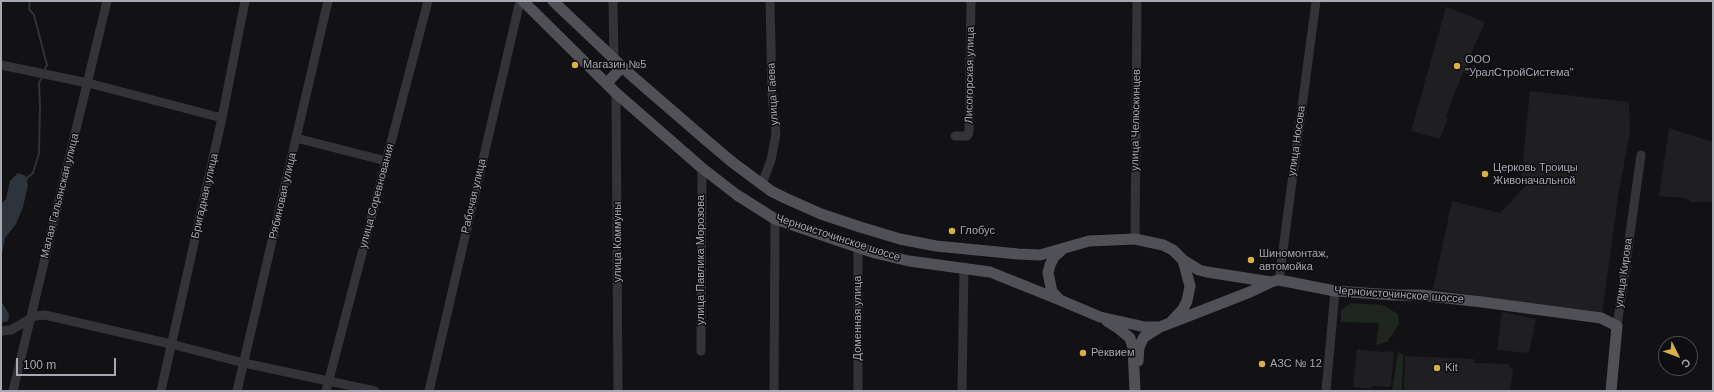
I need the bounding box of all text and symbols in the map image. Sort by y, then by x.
street label: Лисогорская улица [963,26,977,124]
place label: ООО "УралСтройСистема" [1465,53,1574,79]
place label: Магазин №5 [583,58,646,72]
marker: Магазин №5 [570,60,580,70]
marker: ООО "УралСтройСистема" [1452,61,1462,71]
street label: улица Гаева [765,62,781,126]
street label: улица Челюскинцев [1129,69,1143,171]
street label: улица Носова [1286,105,1308,177]
street label: Малая Гальянская улица [38,132,82,260]
street label: улица Соревнования [357,142,397,250]
street label: Рябиновая улица [267,151,299,241]
street label: Бригадная улица [189,152,221,240]
street label: Рабочая улица [459,157,489,235]
place label: Церковь Троицы Живоначальной [1493,161,1578,187]
marker: Церковь Троицы Живоначальной [1480,169,1490,179]
street label: улица Павлика Морозова [694,195,708,325]
street label: улица Коммуны [611,202,625,282]
street label: Черноисточинское шоссе [774,212,902,264]
place label: Глобус [960,224,995,238]
marker: Глобус [947,226,957,236]
street label: улица Кирова [1613,237,1635,309]
place label: Шиномонтаж, автомойка [1259,247,1329,273]
marker: Шиномонтаж, автомойка [1246,255,1256,265]
street label: Доменная улица [851,276,865,360]
street label: Черноисточинское шоссе [1334,284,1464,306]
north arrow [1658,336,1698,376]
place label: Реквием [1091,346,1134,360]
marker: Реквием [1078,348,1088,358]
scale bar [18,350,118,376]
text: С [1679,356,1693,370]
place label: АЗС № 12 [1270,357,1322,371]
text: 100 m [23,358,56,372]
marker: АЗС № 12 [1257,359,1267,369]
place label: Kit [1445,361,1458,375]
marker: Kit [1432,363,1442,373]

